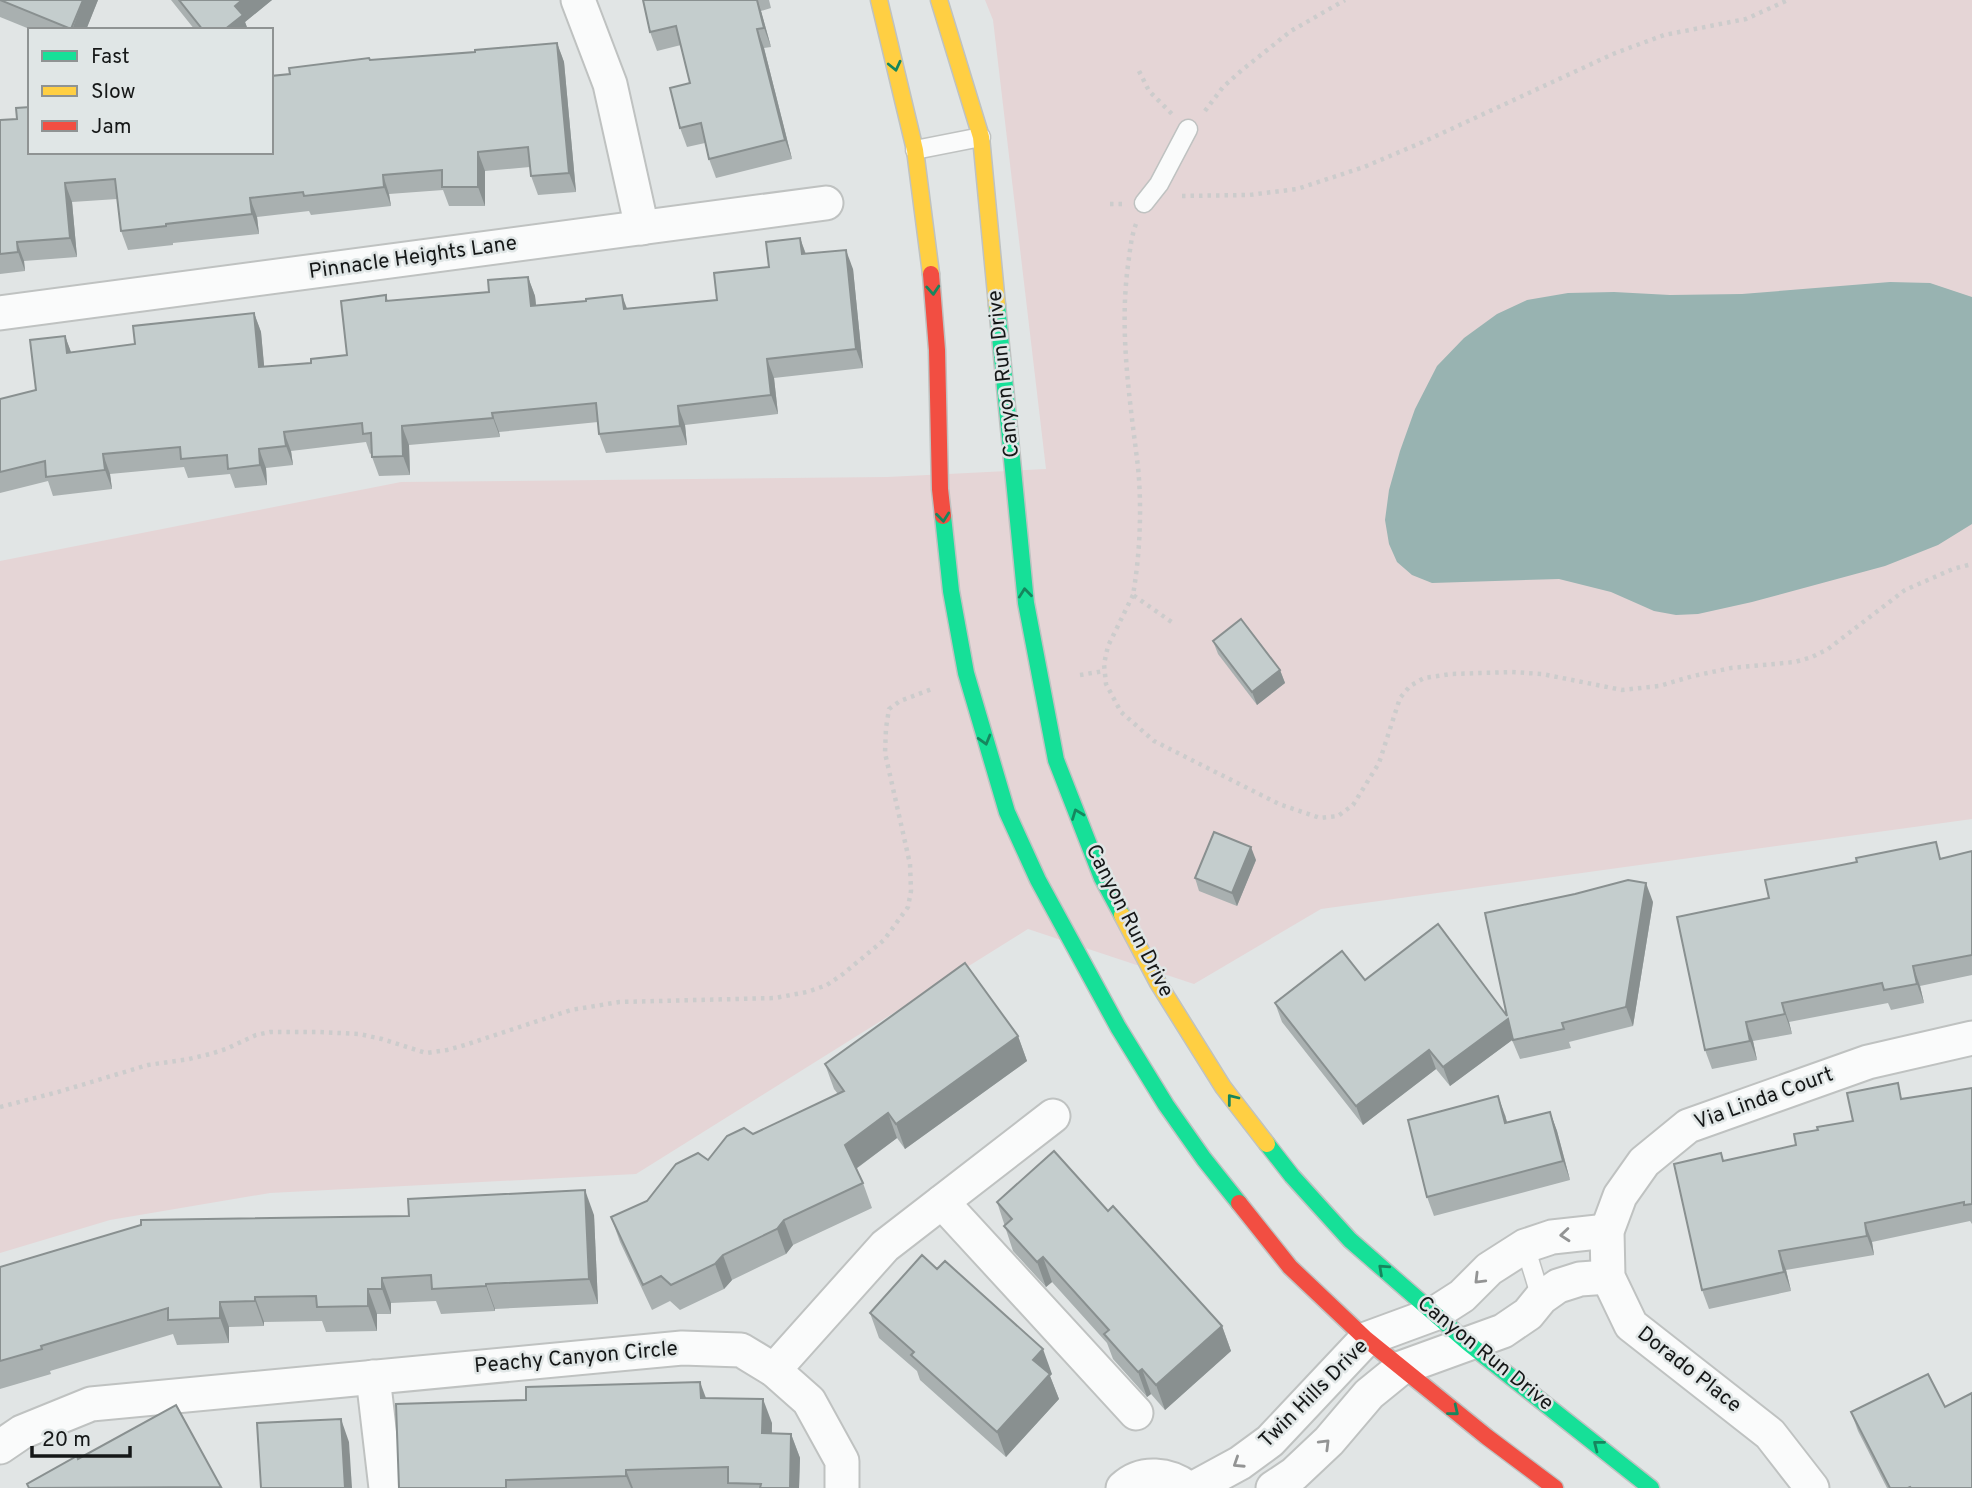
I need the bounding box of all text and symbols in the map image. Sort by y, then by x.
legend [28,28,273,154]
text: Fast [91,44,130,71]
one-way arrow [887,60,902,72]
text: Slow [91,79,136,106]
text: Jam [91,114,132,141]
street label: Pinnacle Heights Lane [307,230,519,286]
one-way arrow [925,285,940,296]
street label: Canyon Run Drive [982,289,1026,459]
one-way arrow [935,512,950,523]
one-way arrow [1018,587,1033,598]
one-way arrow [977,734,992,746]
one-way arrow [1072,808,1086,820]
street label: Canyon Run Drive [1079,840,1179,1002]
street label: Via Linda Court [1691,1061,1837,1137]
one-way arrow [1228,1094,1241,1106]
one-way arrow [1560,1228,1571,1243]
one-way arrow [1378,1265,1391,1277]
one-way arrow [1474,1271,1487,1284]
street label: Canyon Run Drive [1411,1291,1559,1417]
street label: Dorado Place [1631,1321,1747,1419]
street label: Twin Hills Drive [1254,1334,1374,1454]
street label: Peachy Canyon Circle [473,1336,679,1380]
one-way arrow [1447,1402,1459,1415]
scale bar [32,1414,130,1458]
text: 20 m [42,1427,91,1454]
one-way arrow [1317,1439,1330,1452]
one-way arrow [1594,1441,1606,1454]
one-way arrow [1233,1455,1246,1468]

